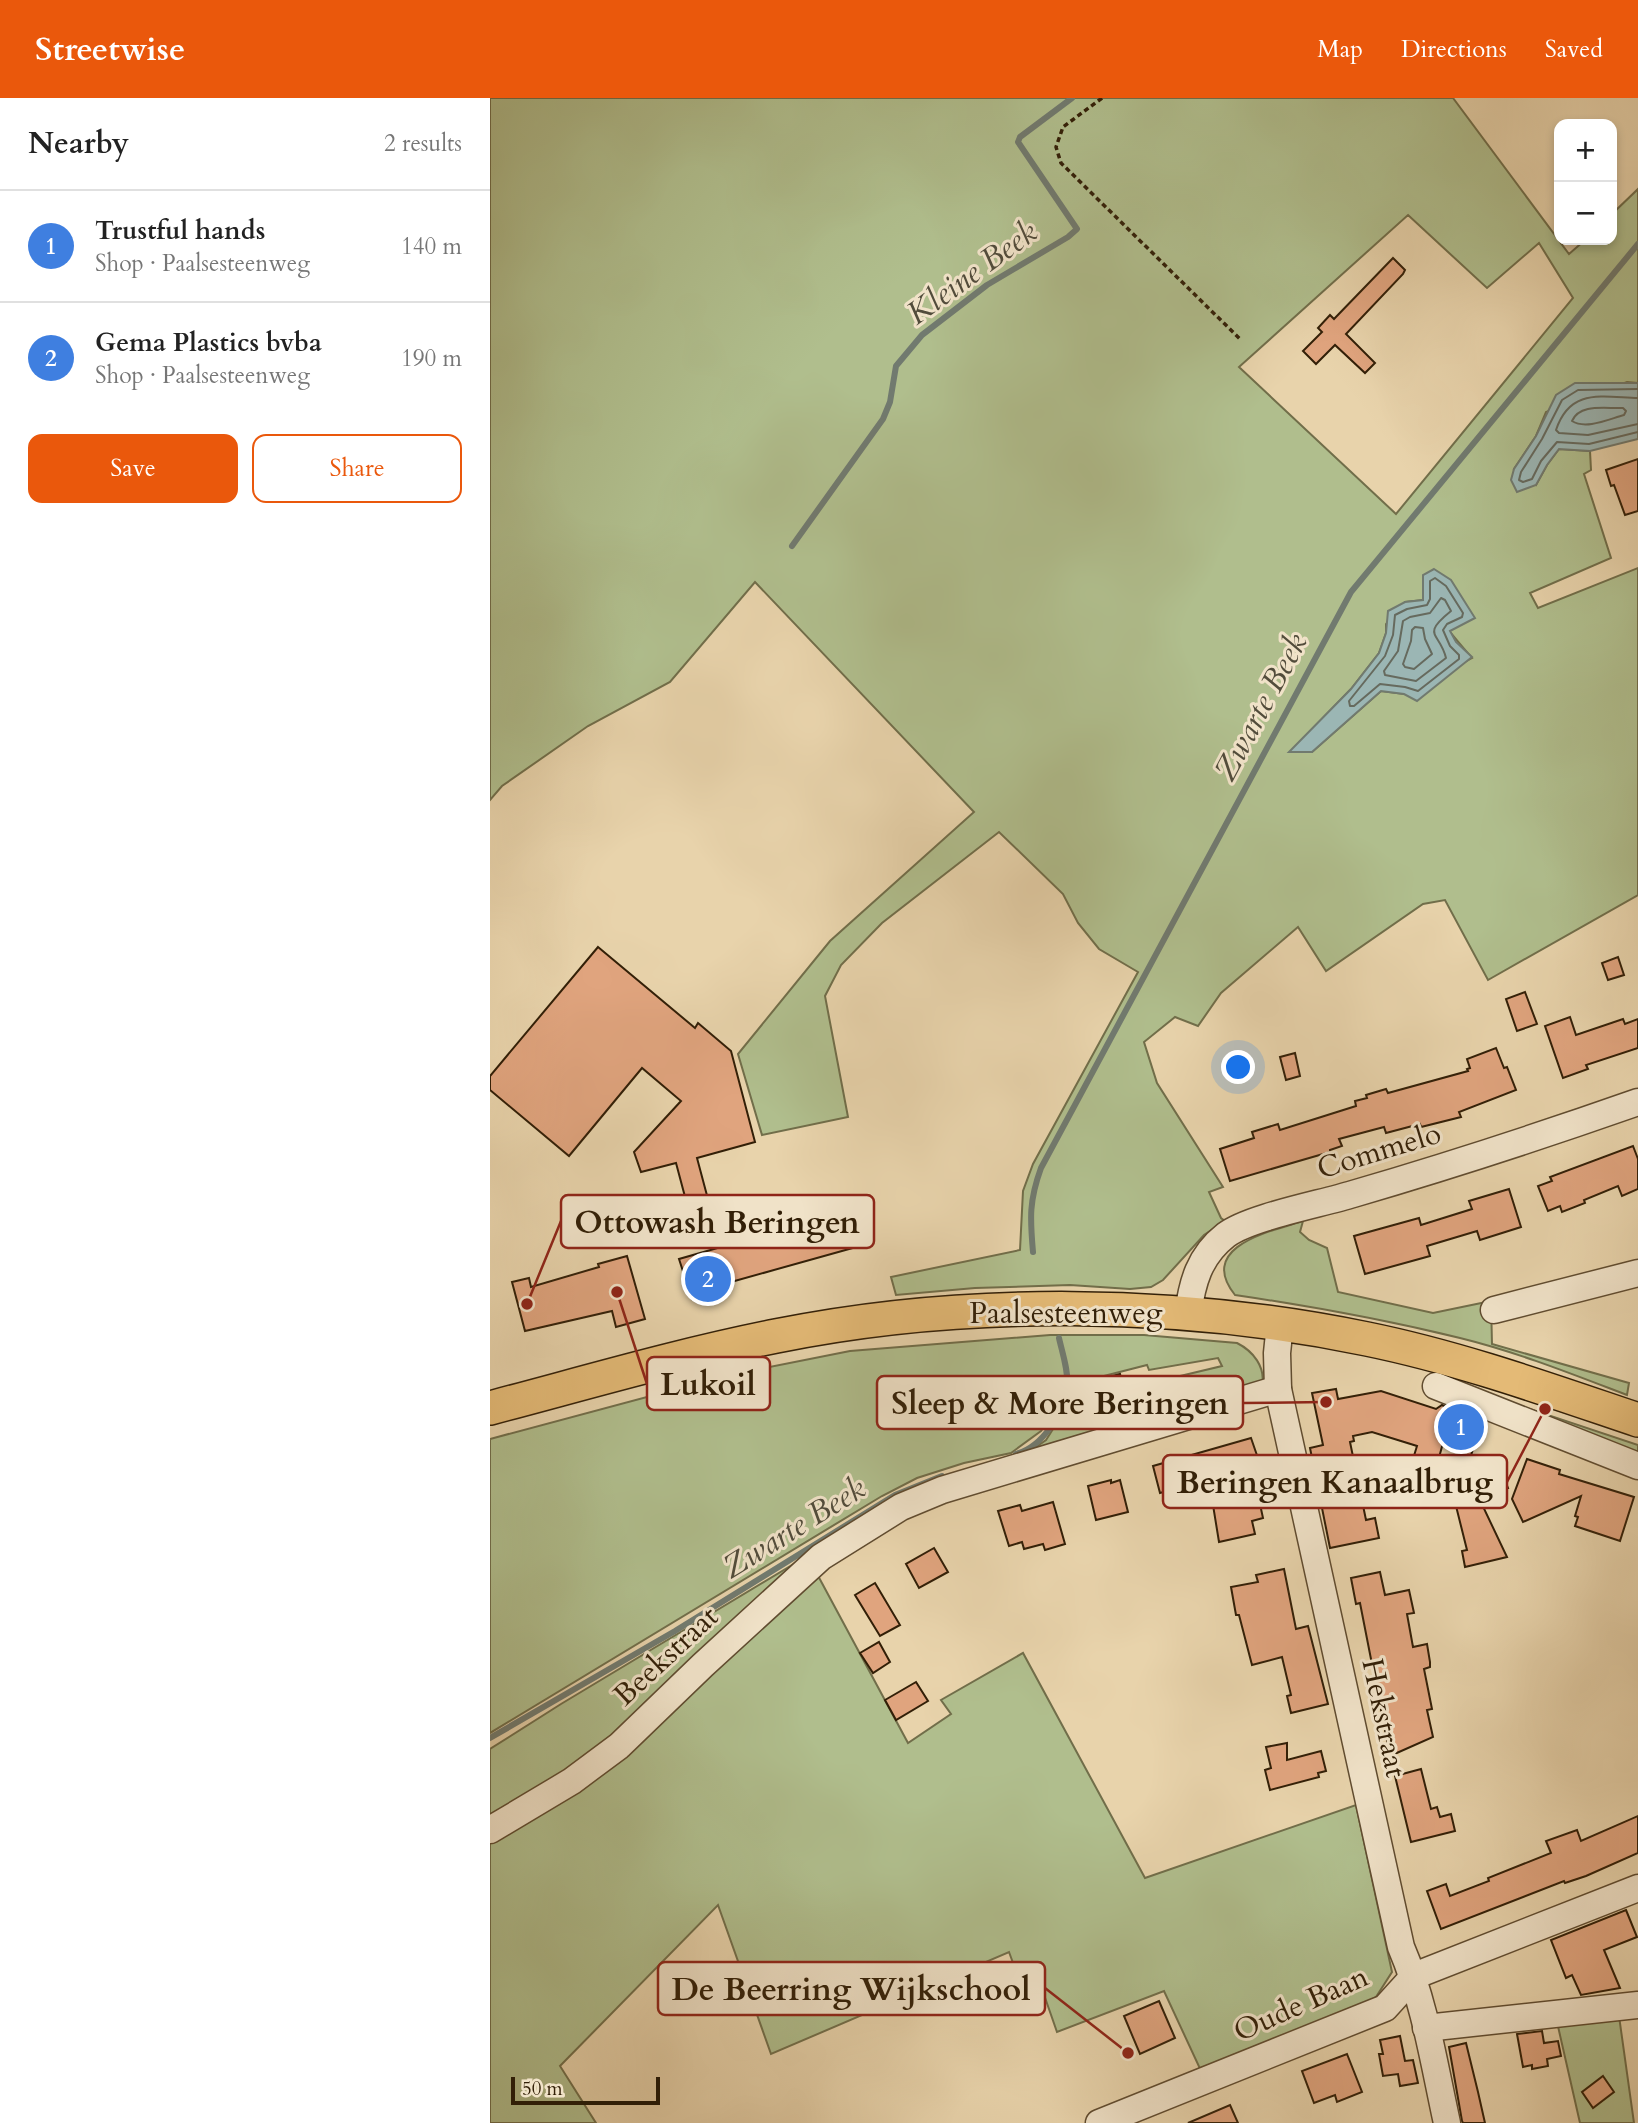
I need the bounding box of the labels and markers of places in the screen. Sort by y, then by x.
callout: Ottowash Beringen [561,1195,874,1248]
pin: 2 [685,1253,731,1305]
callout: Lukoil [647,1357,770,1410]
callout: Sleep & More Beringen [877,1376,1243,1429]
pin: 1 [1438,1401,1484,1453]
callout: Beringen Kanaalbrug [1163,1455,1507,1508]
callout: De Beerring Wijkschool [658,1962,1045,2015]

